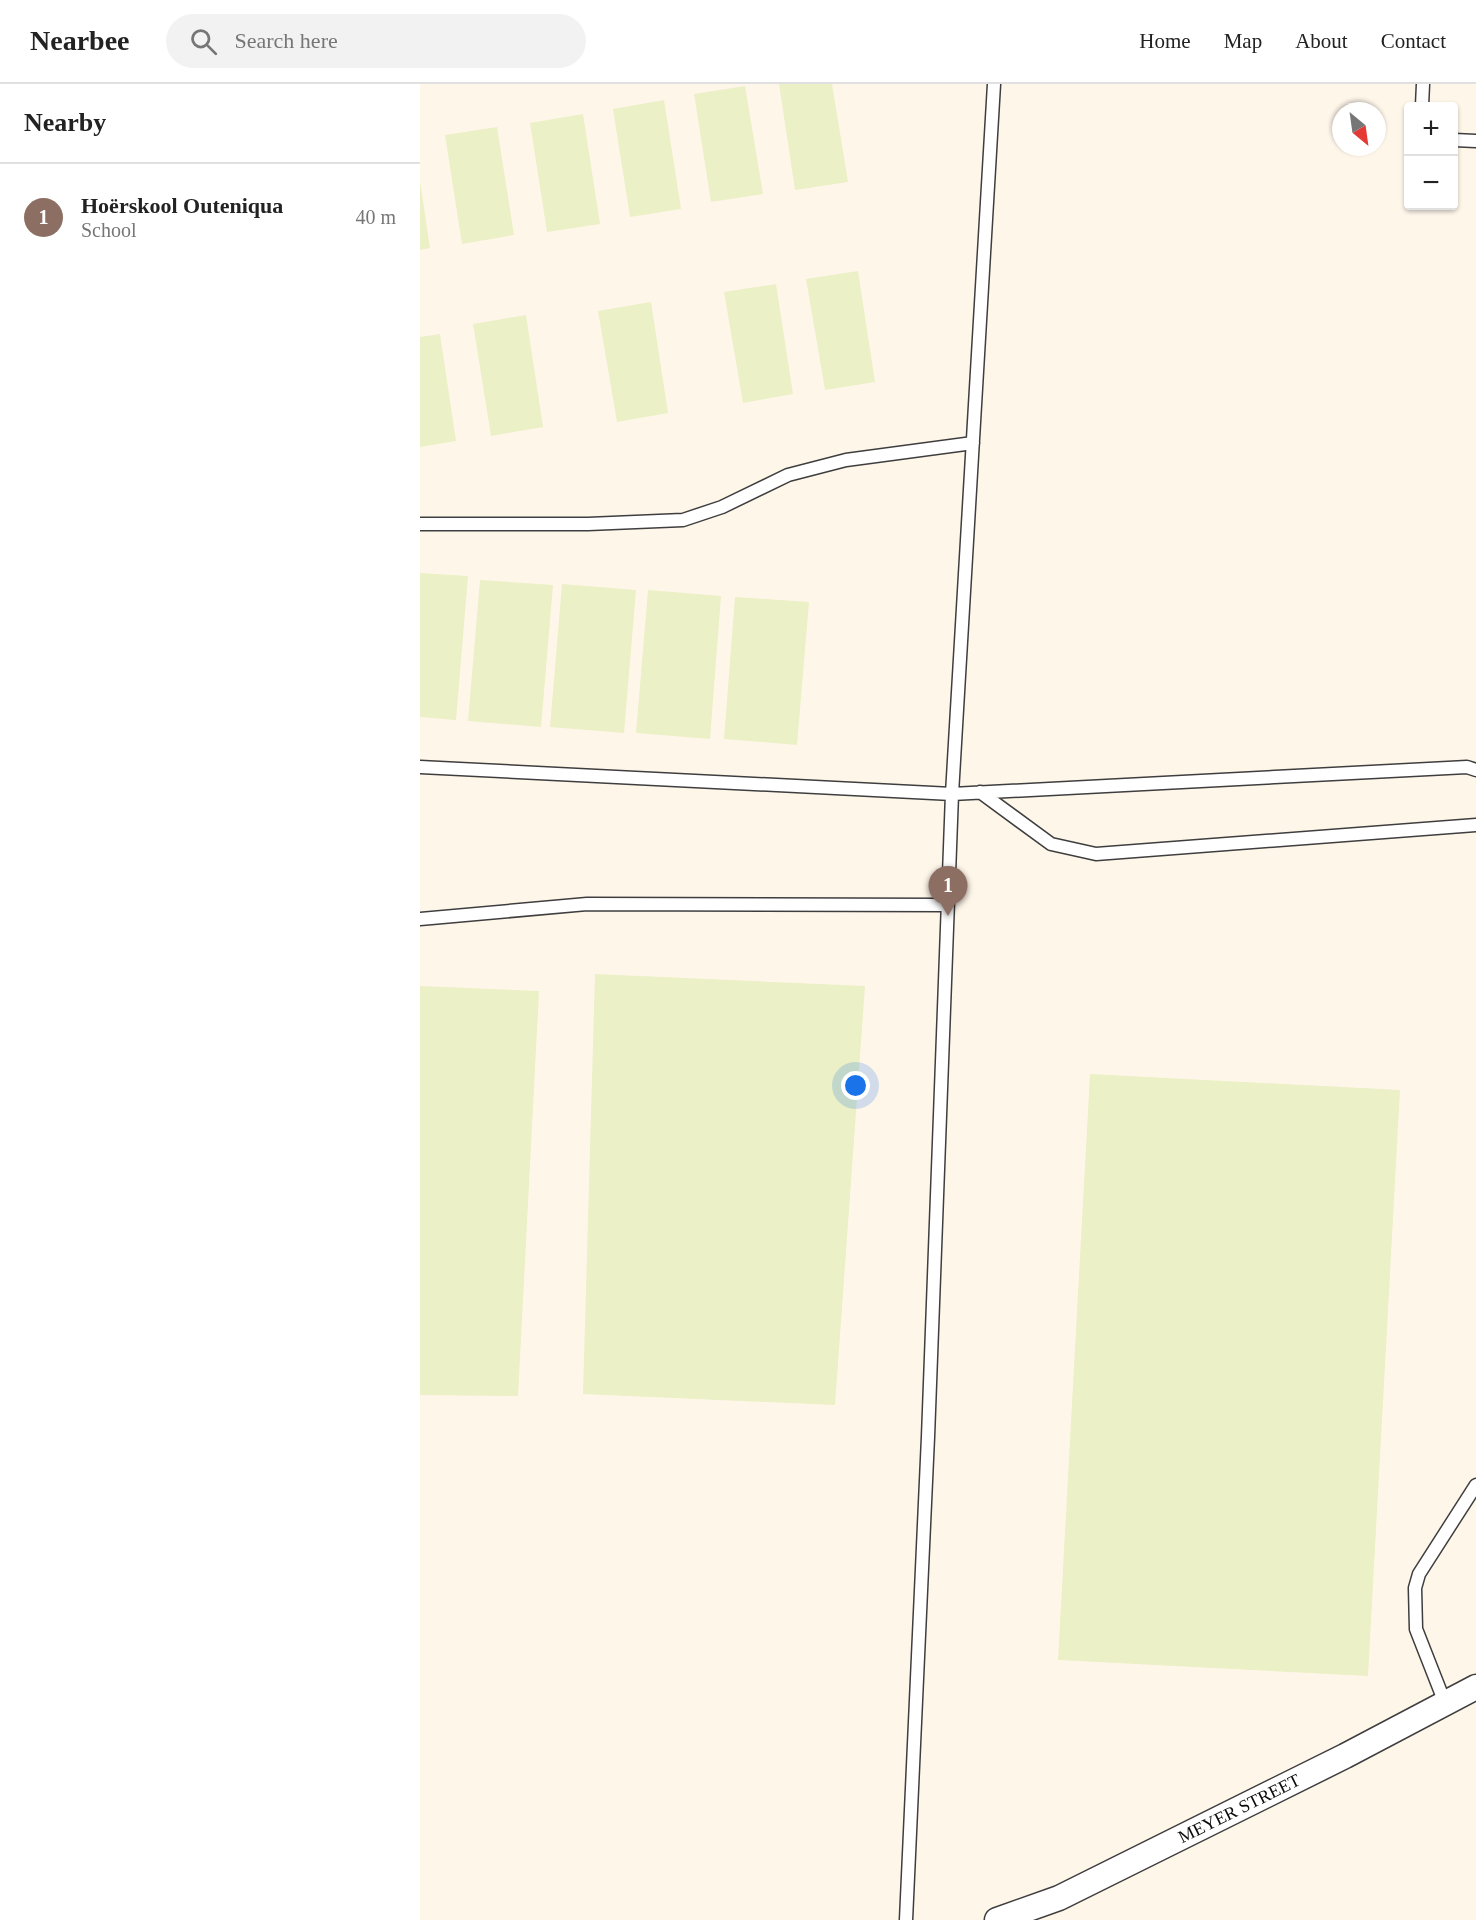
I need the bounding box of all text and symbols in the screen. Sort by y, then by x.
search box [166,14,586,68]
text: Nearbee [30,25,130,56]
icon: search [187,25,220,58]
text: Search here [235,28,338,53]
text: Home [1139,29,1191,53]
text: Map [1224,29,1262,53]
text: About [1295,29,1348,53]
text: Contact [1381,29,1446,53]
north arrow [1332,102,1386,156]
map controls [1404,102,1458,210]
button: + [1404,102,1458,156]
text: Nearby [24,108,106,137]
button: − [1404,156,1458,210]
text: Hoërskool Outeniqua [81,193,283,218]
text: 1 [39,206,49,228]
text: 40 m [355,206,396,228]
text: School [81,219,137,241]
pin: 1 [928,866,968,916]
your location [841,1071,870,1100]
street label: MEYER STREET [1175,1770,1303,1847]

